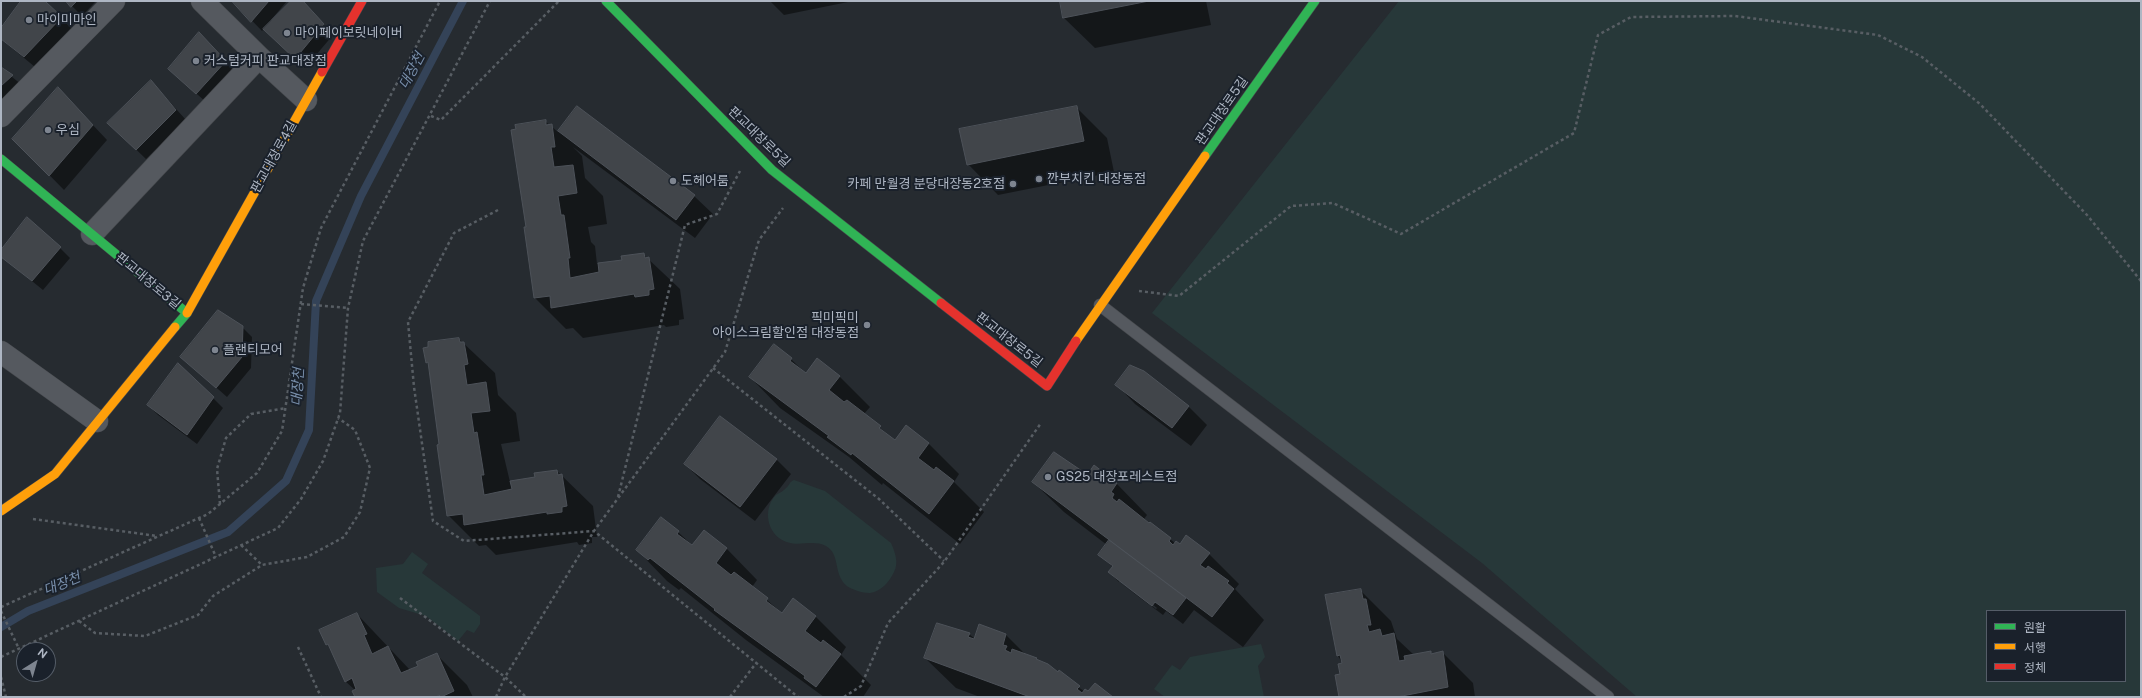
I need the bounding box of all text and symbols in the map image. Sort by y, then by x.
place label: 마이미마인 [37,12,97,28]
marker: 마이미마인 [24,15,34,25]
place label: 마이페이보릿네이버 [295,25,403,41]
marker: 마이페이보릿네이버 [282,28,292,38]
water label: 대장천 [396,50,428,92]
place label: 커스텀커피 판교대장점 [204,53,327,69]
marker: 커스텀커피 판교대장점 [191,56,201,66]
street label: 판교대장로5길 [1193,74,1251,148]
street label: 판교대장로5길 [725,104,793,170]
street label: 판교대장로4길 [248,118,300,196]
place label: 우심 [56,122,80,138]
marker: 우심 [43,125,53,135]
place label: 깐부치킨 대장동점 [1047,171,1146,187]
place label: 도헤어룸 [681,173,729,189]
marker: 깐부치킨 대장동점 [1034,174,1044,184]
marker: 도헤어룸 [668,176,678,186]
place label: 카페 만월경 분당대장동2호점 [847,176,1005,192]
marker: 카페 만월경 분당대장동2호점 [1008,179,1018,189]
street label: 판교대장로3길 [112,249,184,313]
street label: 판교대장로5길 [973,309,1045,371]
place label: 픽미픽미 아이스크림할인점 대장동점 [712,310,859,341]
marker: 픽미픽미 아이스크림할인점 대장동점 [862,320,872,330]
place label: 플랜티모어 [223,342,283,358]
marker: 플랜티모어 [210,345,220,355]
water label: 대장천 [289,367,307,407]
place label: GS25 대장포레스트점 [1056,469,1177,485]
marker: GS25 대장포레스트점 [1043,472,1053,482]
water label: 대장천 [41,569,83,599]
legend [1986,610,2126,682]
text: 원활 [2024,621,2046,635]
text: 서행 [2024,641,2046,655]
north arrow [16,642,56,682]
text: N [36,646,50,661]
text: 정체 [2024,661,2046,675]

